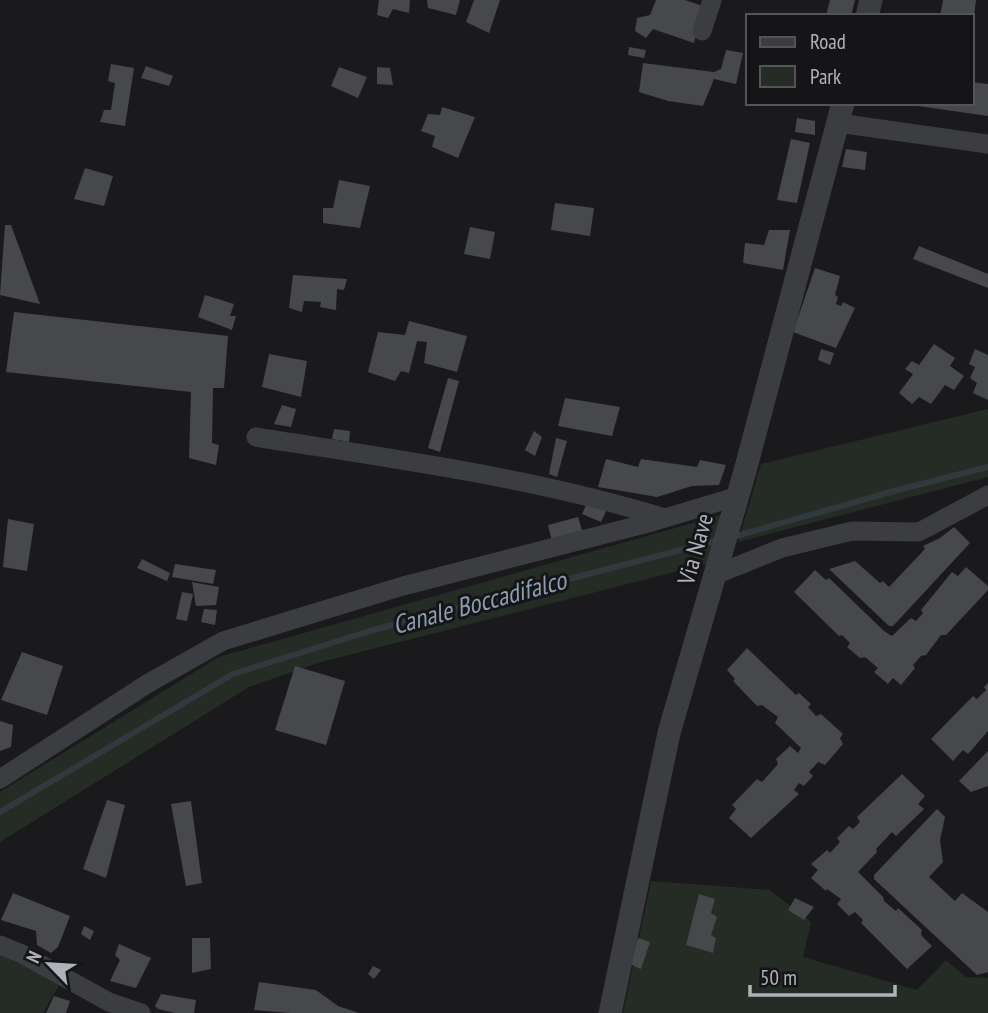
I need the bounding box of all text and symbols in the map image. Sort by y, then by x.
legend [746,14,974,105]
text: Road [810,28,846,55]
text: Park [810,63,841,90]
street label: Via Nave [670,510,720,589]
water label: Canale Boccadifalco [389,563,571,641]
north arrow [14,929,84,999]
text: N [21,947,47,967]
scale bar [750,954,895,998]
text: 50 m [760,964,797,991]

